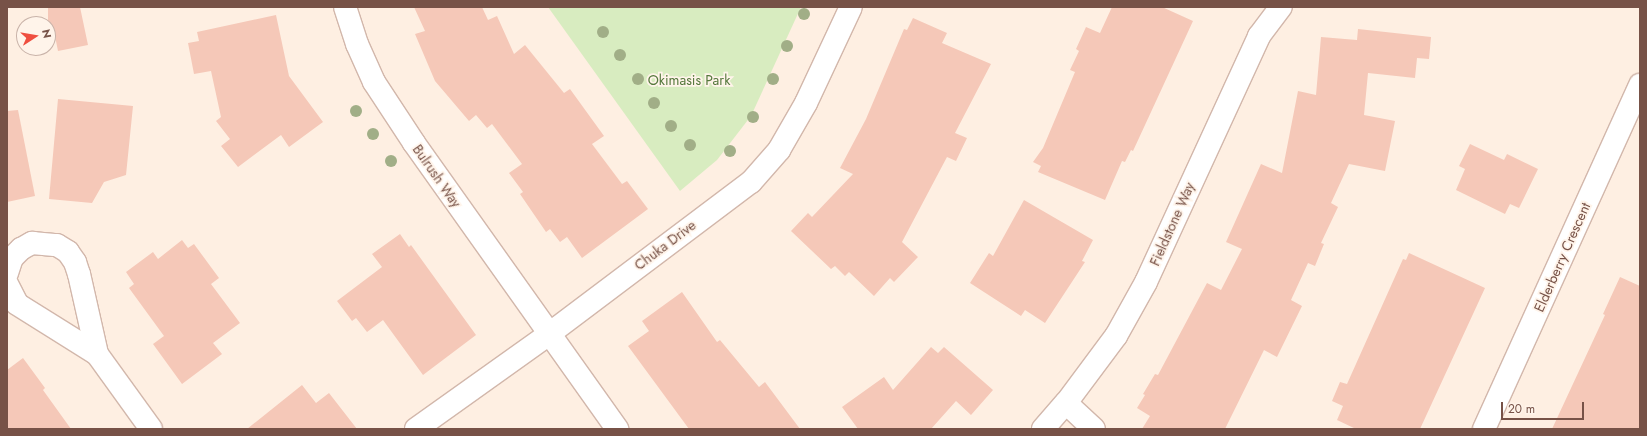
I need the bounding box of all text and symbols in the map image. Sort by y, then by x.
north arrow [16,16,56,56]
text: N [38,28,55,40]
park label: Okimasis Park [648,72,730,88]
street label: Bulrush Way [409,141,465,211]
street label: Fieldstone Way [1146,180,1198,268]
street label: Elderberry Crescent [1530,200,1594,314]
street label: Chuka Drive [631,216,699,274]
scale bar [1503,394,1586,420]
text: 20 m [1508,400,1535,418]

